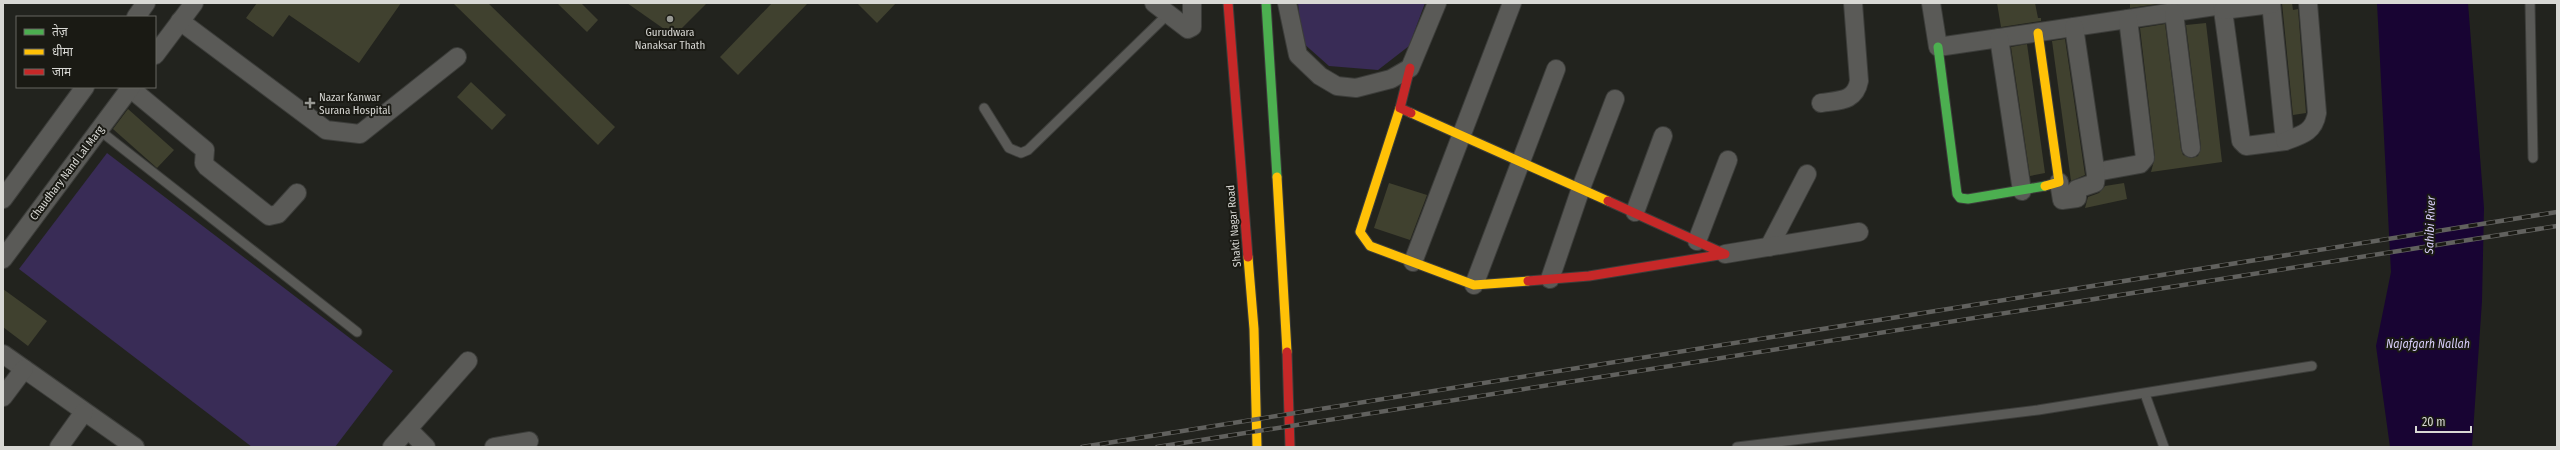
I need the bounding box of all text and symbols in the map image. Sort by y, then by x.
marker: Gurudwara Nanaksar Thath [665,14,675,24]
legend [16,16,156,88]
text: तेज़ [52,24,69,39]
place label: Gurudwara Nanaksar Thath [635,26,705,52]
text: धीमा [52,44,74,59]
text: जाम [52,65,72,79]
place label: Nazar Kanwar Surana Hospital [319,91,390,117]
marker: Nazar Kanwar Surana Hospital [304,97,316,109]
street label: Chaudhary Nand Lal Marg [27,123,107,223]
street label: Shakti Nagar Road [1224,184,1244,268]
water label: Sahibi River [2422,195,2438,255]
water label: Najafgarh Nallah [2386,337,2470,351]
scale bar [2416,408,2471,434]
text: 20 m [2422,415,2446,429]

